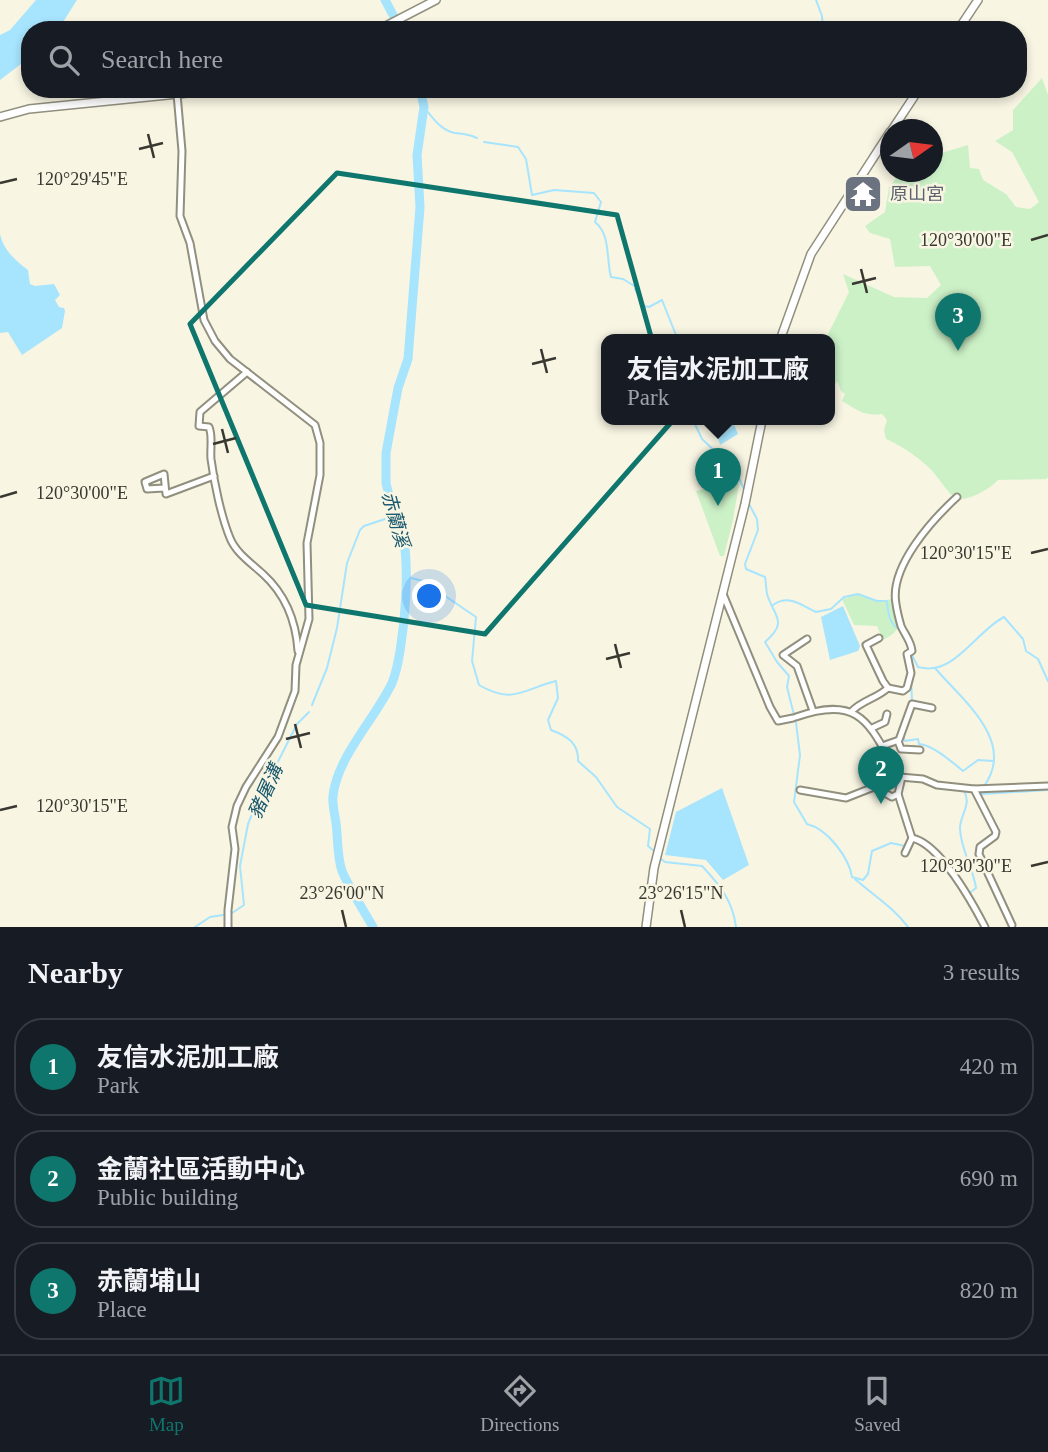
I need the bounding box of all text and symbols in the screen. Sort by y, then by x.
search box [21,21,1027,98]
icon: search [45,41,83,79]
text: Search here [101,45,223,74]
north arrow [880,119,943,182]
text: 120°29'45"E [36,169,128,189]
temple icon: 原山宮 [842,173,884,215]
place label: 原山宮 [890,184,944,204]
text: 120°30'00"E [920,230,1012,250]
pin: 3 [935,293,981,351]
popup [601,334,835,425]
text: 友信水泥加工廠 [627,355,809,384]
text: Park [627,385,669,410]
pin: 1 [695,448,741,506]
text: 120°30'00"E [36,483,128,503]
water label: 赤蘭溪 [378,489,414,552]
text: 120°30'15"E [920,543,1012,563]
your location [412,579,446,613]
pin: 2 [858,746,904,804]
water label: 豬屠溝 [244,758,288,822]
text: 120°30'15"E [36,796,128,816]
text: 120°30'30"E [920,856,1012,876]
text: 23°26'00"N [300,883,384,903]
text: 23°26'15"N [639,883,723,903]
text: Nearby [28,956,123,989]
text: 3 results [943,960,1020,985]
text: 友信水泥加工廠 [97,1043,279,1072]
text: 1 [47,1054,59,1079]
text: 420 m [960,1054,1018,1079]
text: Park [97,1073,139,1098]
text: 金蘭社區活動中心 [97,1155,305,1184]
text: 2 [47,1166,59,1191]
text: 690 m [960,1166,1018,1191]
text: Public building [97,1185,238,1210]
text: 赤蘭埔山 [97,1267,201,1296]
text: 3 [47,1278,59,1303]
text: 820 m [960,1278,1018,1303]
text: Place [97,1297,147,1322]
tab: Map [147,1372,185,1436]
tab: Directions [480,1372,559,1436]
tab: Saved [854,1372,901,1436]

